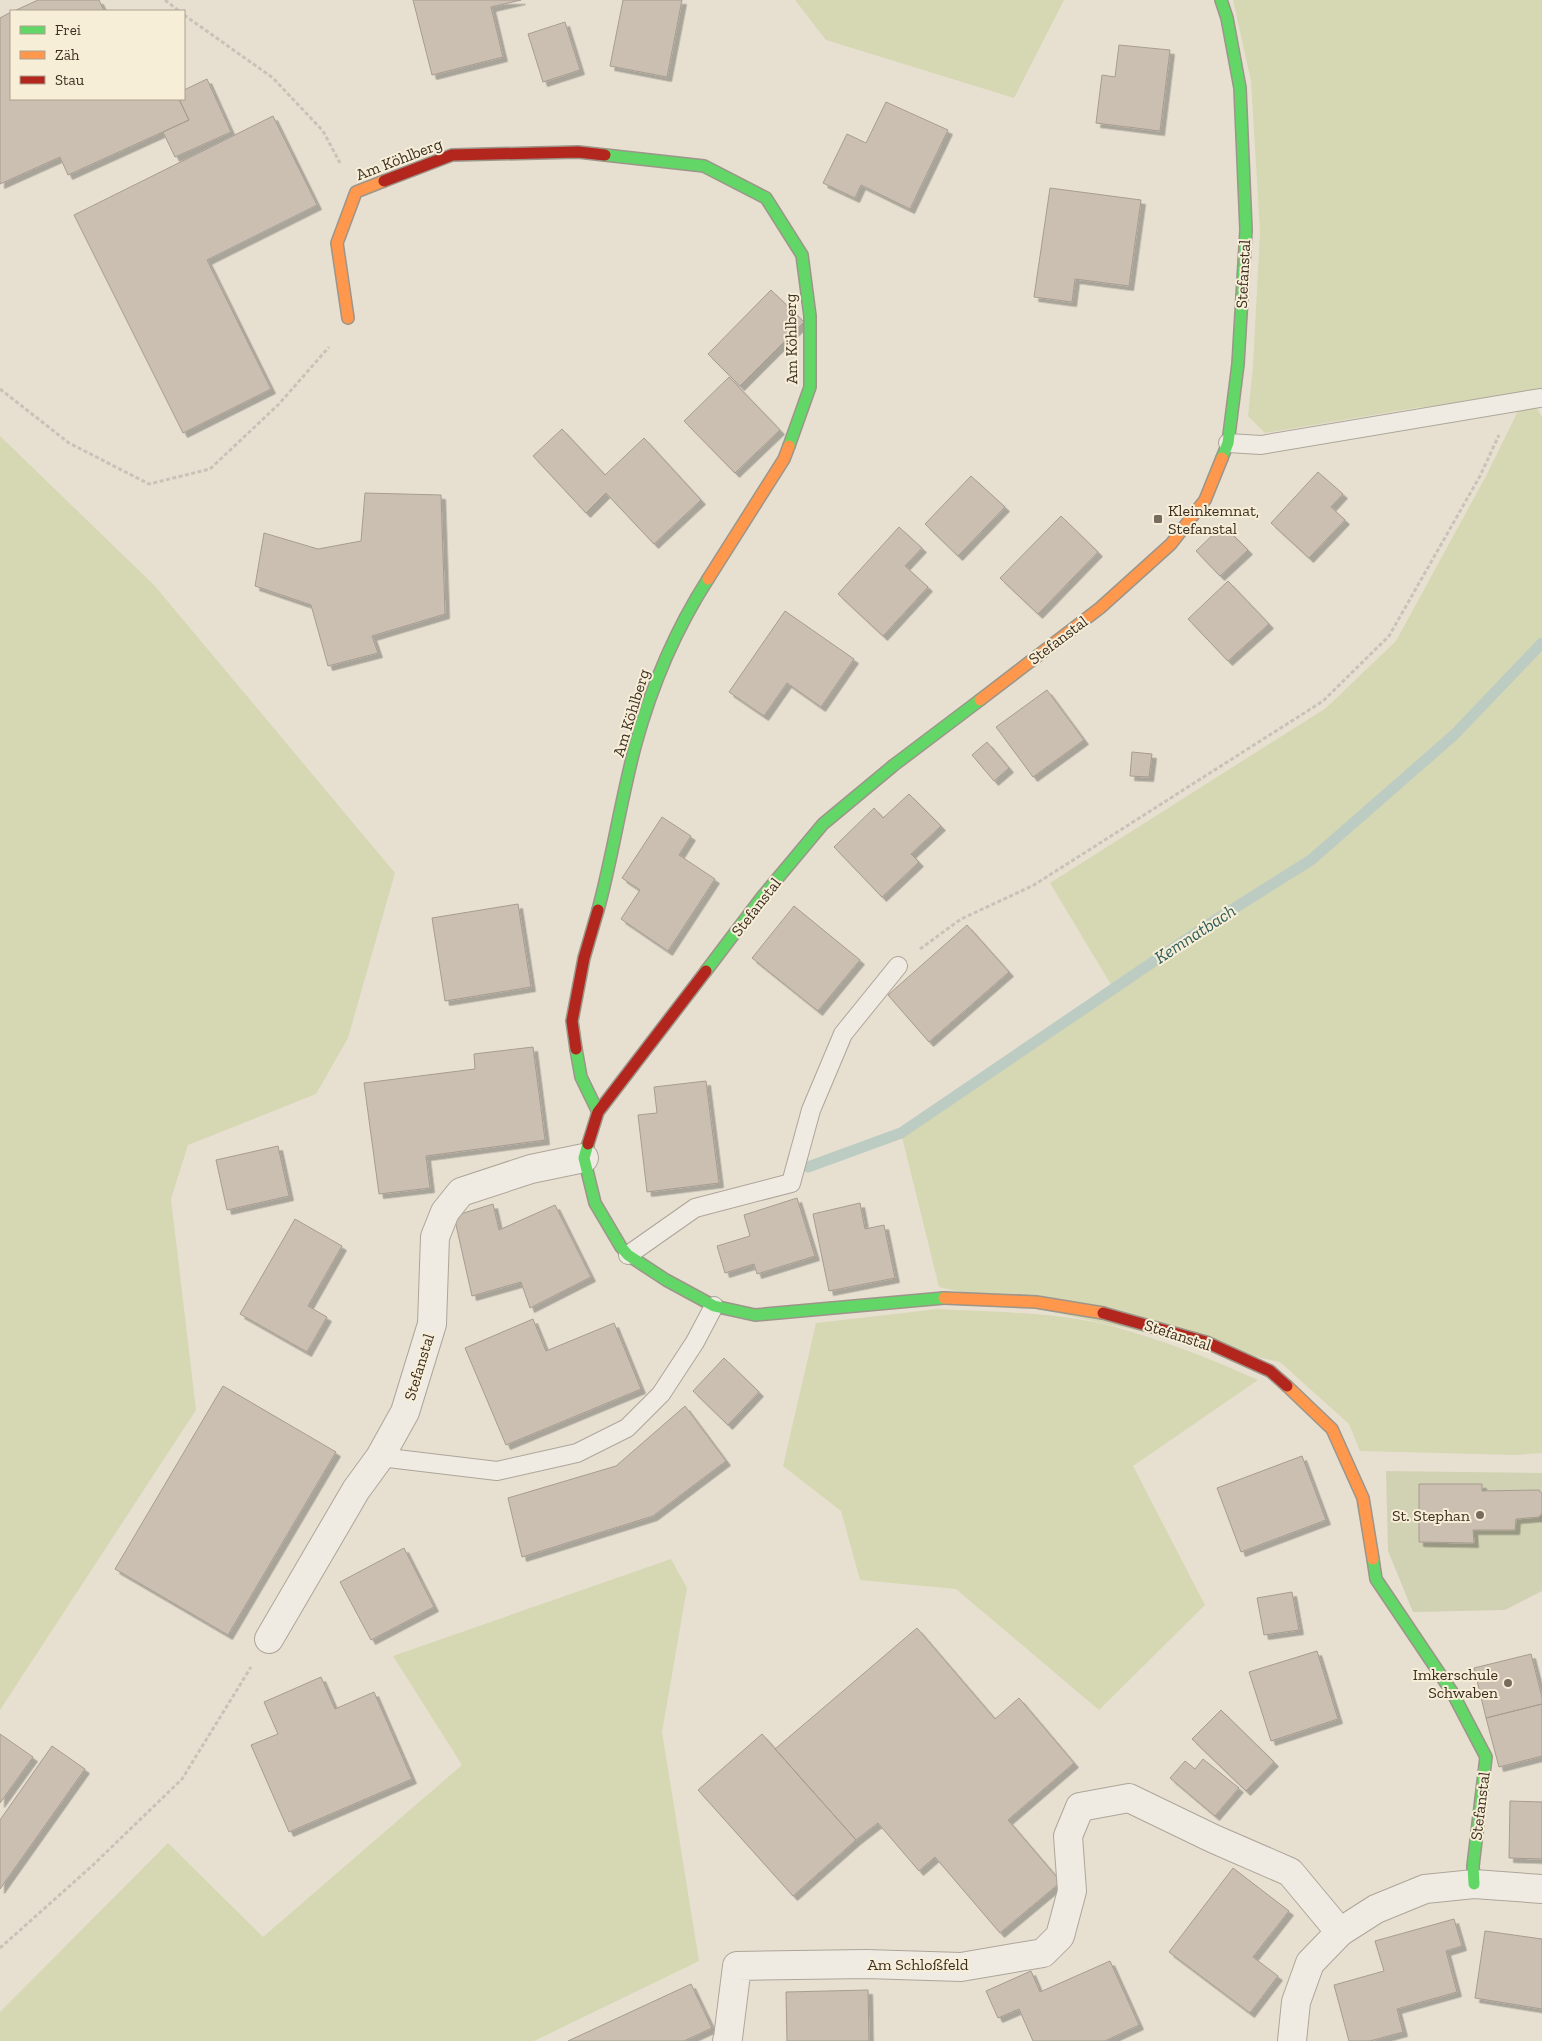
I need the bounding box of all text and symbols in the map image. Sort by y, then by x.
legend [10,10,185,100]
text: Frei [55,21,81,39]
text: Zäh [55,46,80,64]
text: Stau [55,71,85,89]
street label: Am Köhlberg [353,134,445,184]
street label: Stefanstal [1232,239,1254,309]
street label: Am Köhlberg [781,293,801,385]
place label: Kleinkemnat, Stefanstal [1168,501,1259,538]
marker: Kleinkemnat, Stefanstal [1152,513,1164,525]
street label: Stefanstal [1025,612,1091,668]
street label: Am Köhlberg [609,667,653,759]
street label: Stefanstal [727,874,785,940]
water label: Kemnatbach [1150,900,1240,968]
street label: Stefanstal [1142,1315,1214,1355]
street label: Stefanstal [400,1331,438,1403]
place label: St. Stephan [1392,1506,1471,1525]
marker: St. Stephan [1474,1509,1486,1521]
place label: Imkerschule Schwaben [1413,1665,1499,1702]
marker: Imkerschule Schwaben [1502,1677,1514,1689]
street label: Stefanstal [1466,1771,1494,1841]
street label: Am Schloßfeld [867,1955,969,1974]

